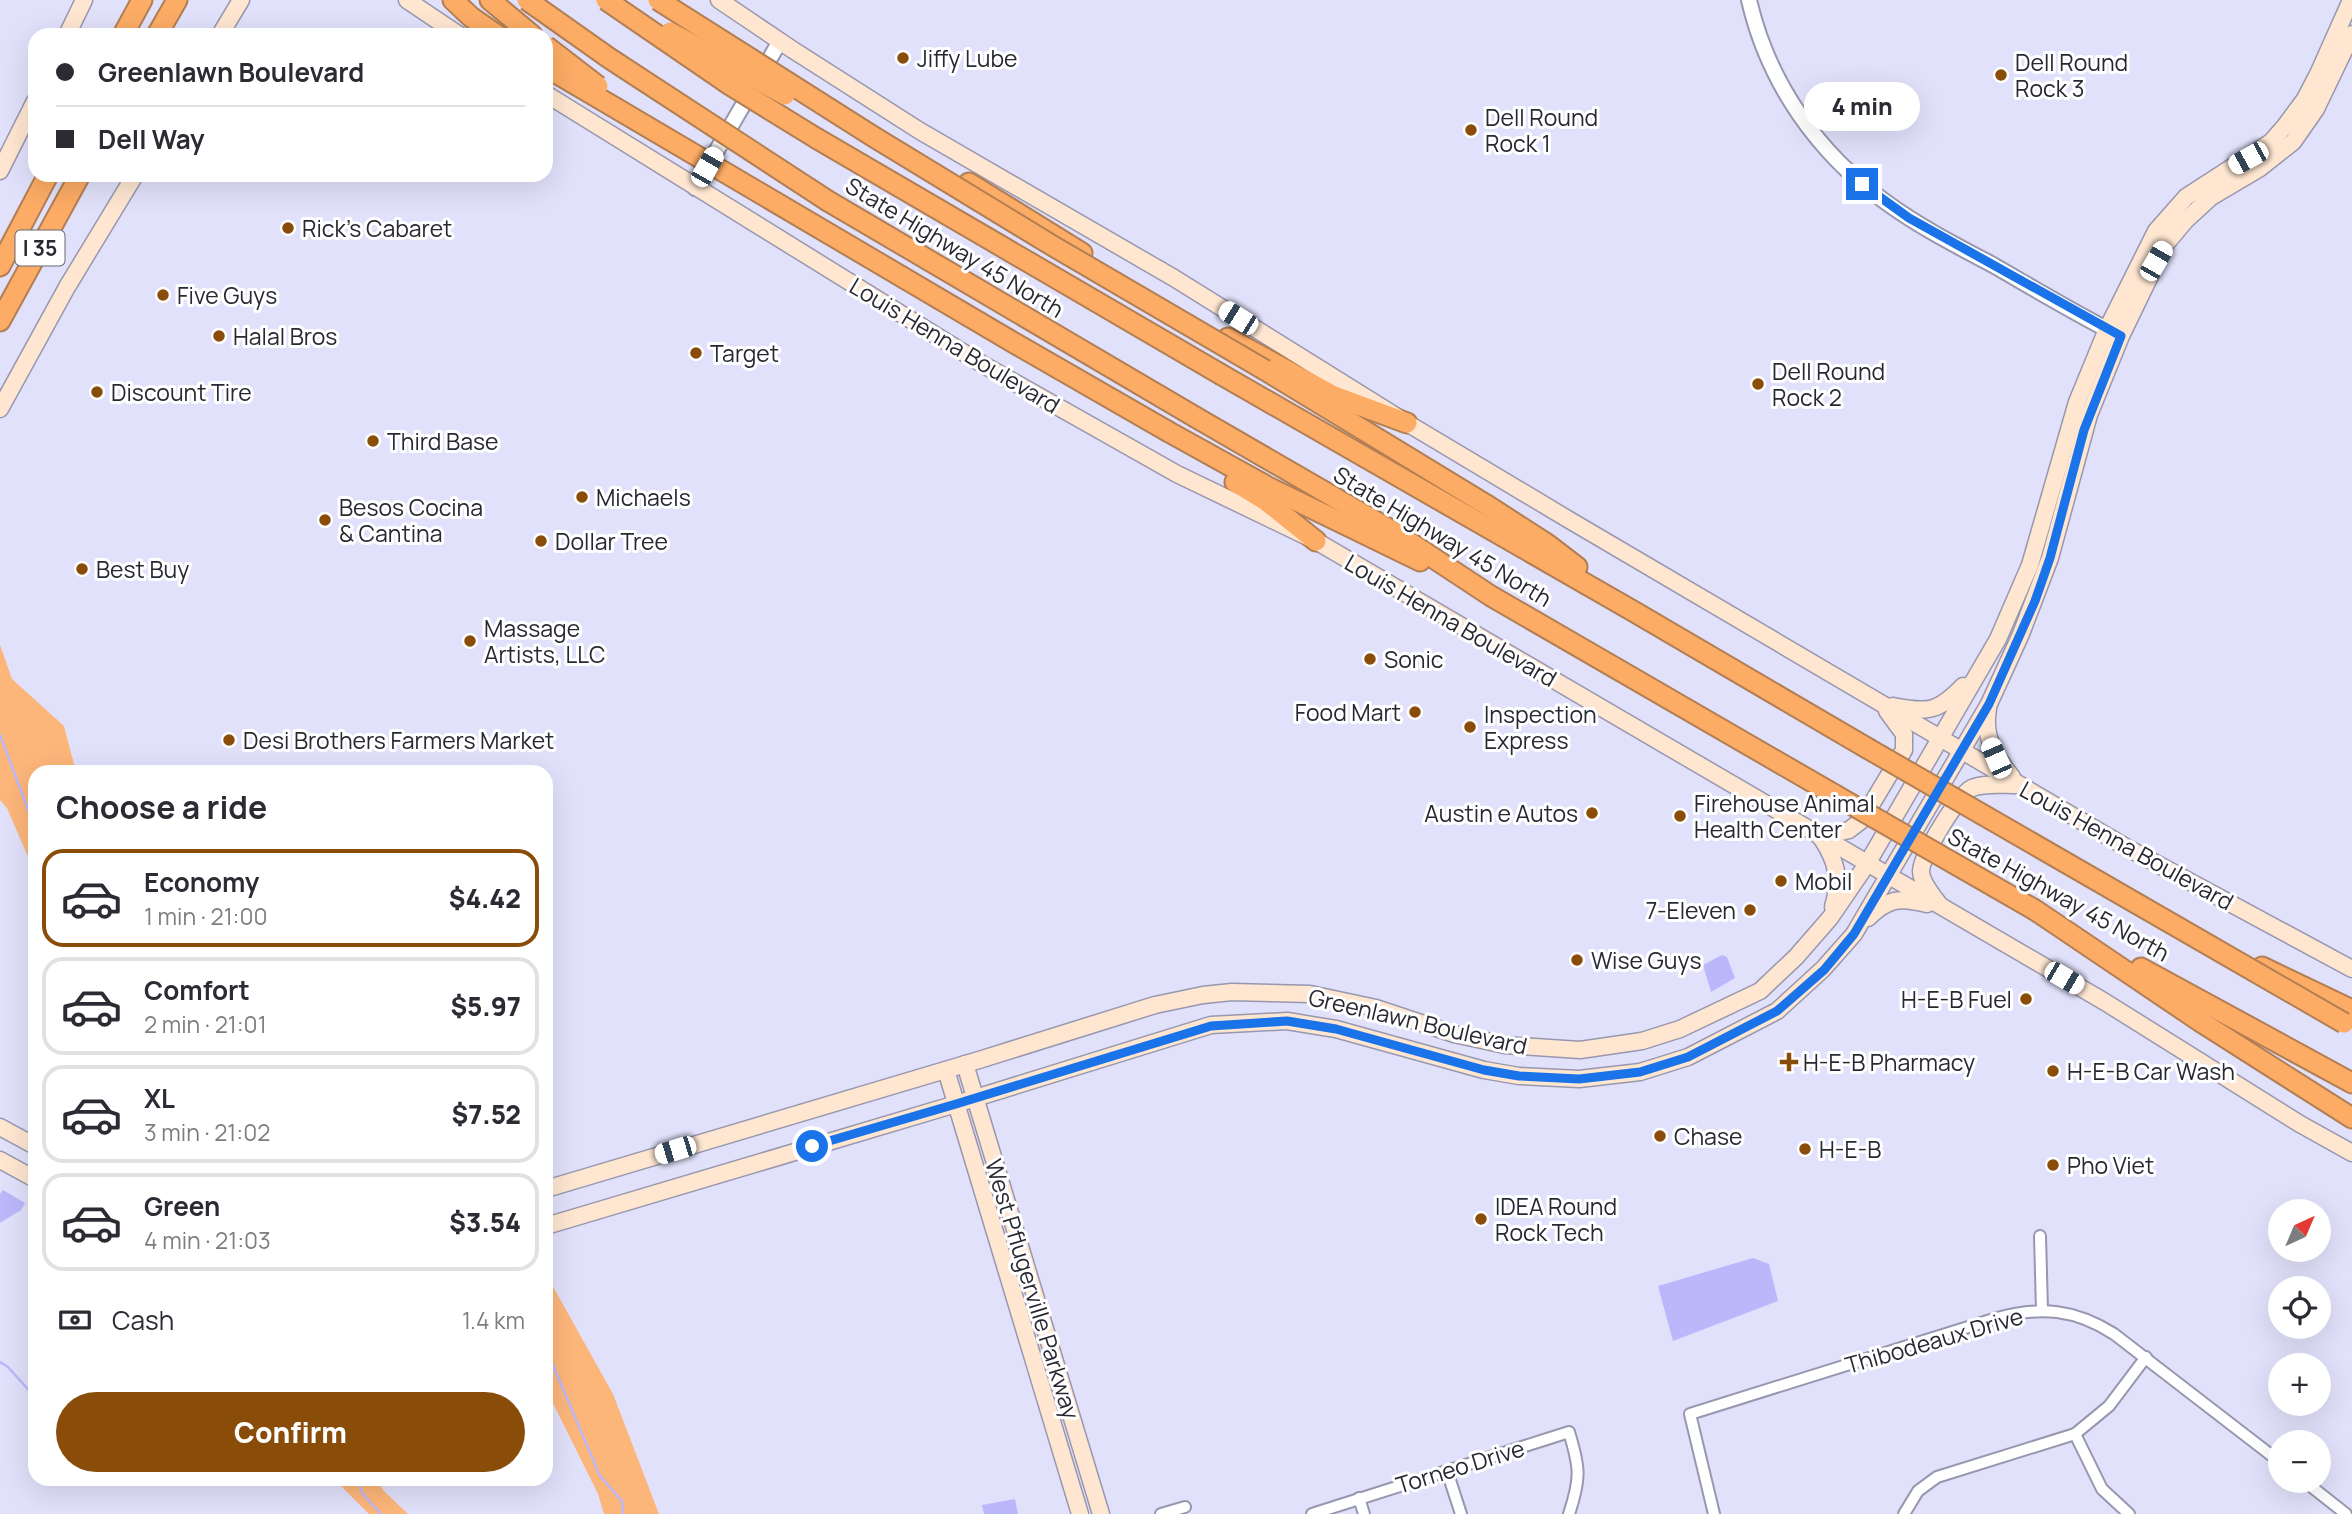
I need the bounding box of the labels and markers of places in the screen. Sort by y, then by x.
place label: Jiffy Lube [917,42,1017,74]
place label: Dell Round Rock 3 [2015,46,2128,104]
marker: Jiffy Lube [895,50,911,66]
marker: Dell Round Rock 3 [1993,67,2009,83]
place label: Dell Round Rock 1 [1485,101,1598,159]
marker: Dell Round Rock 1 [1463,122,1479,138]
place label: Rick's Cabaret [302,212,452,244]
marker: Rick's Cabaret [280,220,296,236]
place label: Five Guys [177,279,277,311]
marker: Five Guys [155,287,171,303]
place label: Halal Bros [233,320,337,352]
marker: Halal Bros [211,328,227,344]
place label: Target [710,337,779,369]
marker: Target [688,345,704,361]
place label: Dell Round Rock 2 [1772,355,1885,413]
place label: Discount Tire [111,376,252,408]
marker: Dell Round Rock 2 [1750,376,1766,392]
marker: Discount Tire [89,384,105,400]
place label: Third Base [387,425,498,457]
marker: Third Base [365,433,381,449]
place label: Michaels [596,481,691,513]
marker: Michaels [574,489,590,505]
place label: Besos Cocina & Cantina [339,491,483,549]
marker: Besos Cocina & Cantina [317,512,333,528]
place label: Dollar Tree [555,525,668,557]
marker: Dollar Tree [533,533,549,549]
place label: Best Buy [96,553,189,585]
marker: Best Buy [74,561,90,577]
place label: Massage Artists, LLC [484,612,605,670]
marker: Massage Artists, LLC [462,633,478,649]
place label: Sonic [1384,643,1444,675]
marker: Sonic [1362,651,1378,667]
place label: Food Mart [1295,696,1401,728]
place label: Inspection Express [1484,698,1597,756]
marker: Food Mart [1407,704,1423,720]
marker: Inspection Express [1462,719,1478,735]
place label: Desi Brothers Farmers Market [243,724,554,756]
marker: Desi Brothers Farmers Market [221,732,237,748]
place label: Firehouse Animal Health Center [1694,787,1875,845]
place label: Austin e Autos [1424,797,1578,829]
marker: Austin e Autos [1584,805,1600,821]
marker: Firehouse Animal Health Center [1672,808,1688,824]
place label: Mobil [1795,865,1852,897]
marker: Mobil [1773,873,1789,889]
place label: 7-Eleven [1646,894,1736,926]
marker: 7-Eleven [1742,902,1758,918]
place label: Wise Guys [1591,944,1702,976]
marker: Wise Guys [1569,952,1585,968]
place label: H-E-B Fuel [1901,983,2012,1015]
marker: H-E-B Fuel [2018,991,2034,1007]
place label: H-E-B Pharmacy [1803,1046,1975,1078]
marker: H-E-B Pharmacy [1781,1054,1797,1070]
place label: H-E-B Car Wash [2067,1055,2235,1087]
marker: H-E-B Car Wash [2045,1063,2061,1079]
place label: Chase [1674,1120,1742,1152]
marker: Chase [1652,1128,1668,1144]
place label: H-E-B [1819,1133,1881,1165]
marker: H-E-B [1797,1141,1813,1157]
place label: Pho Viet [2067,1149,2154,1181]
marker: Pho Viet [2045,1157,2061,1173]
place label: IDEA Round Rock Tech [1495,1190,1617,1248]
marker: IDEA Round Rock Tech [1473,1211,1489,1227]

